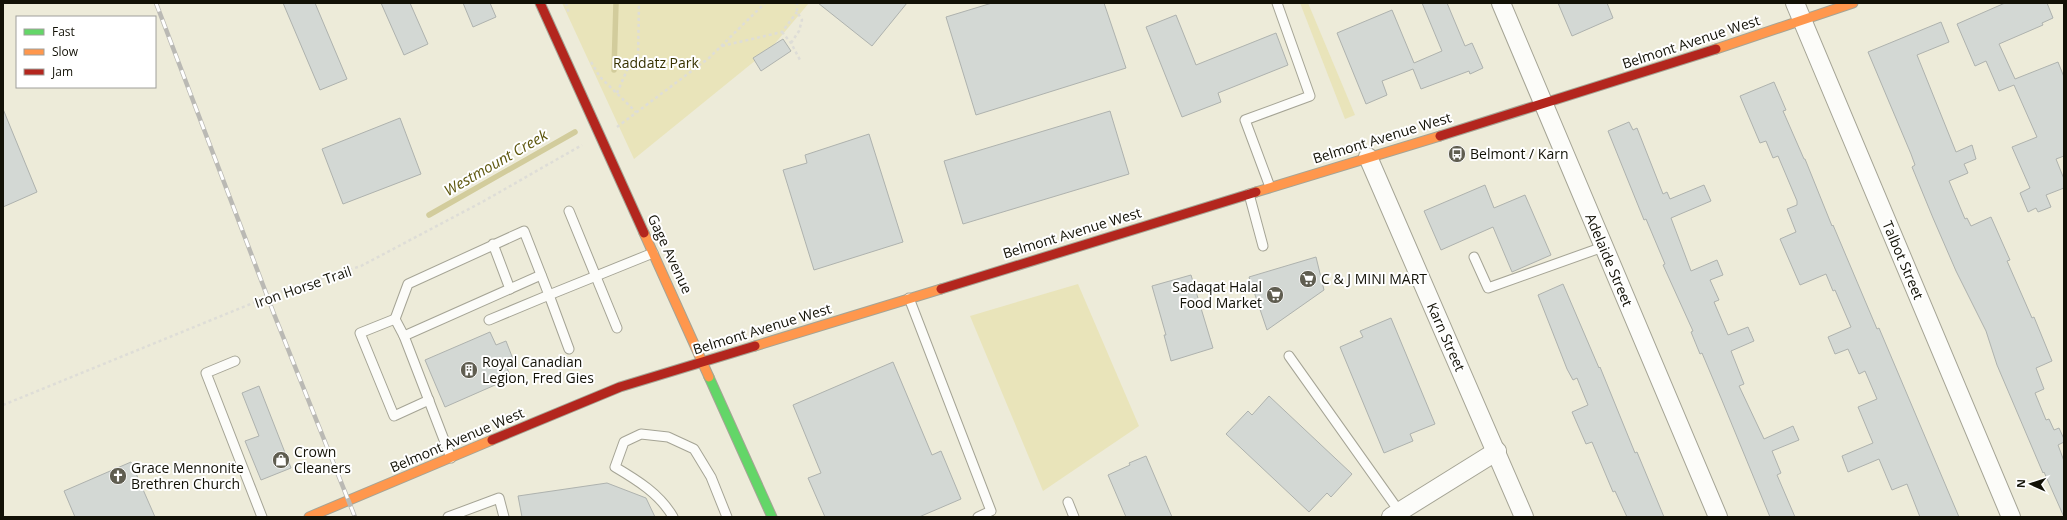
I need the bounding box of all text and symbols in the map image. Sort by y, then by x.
street label: Belmont Avenue West [1619,10,1762,73]
legend [16,16,156,88]
text: Fast [52,23,75,40]
text: Slow [52,43,79,60]
park label: Raddatz Park [613,53,700,72]
text: Jam [51,63,73,80]
street label: Belmont Avenue West [1310,107,1453,168]
water label: Westmount Creek [440,124,551,200]
bus stop icon: Belmont / Karn [1447,144,1467,164]
place label: Belmont / Karn [1470,144,1568,163]
street label: Belmont Avenue West [1000,202,1143,263]
street label: Adelaide Street [1581,210,1638,309]
street label: Gage Avenue [644,211,697,297]
street label: Talbot Street [1878,218,1929,302]
street label: Iron Horse Trail [252,261,354,312]
supermarket icon: C & J MINI MART [1298,269,1318,289]
place label: C & J MINI MART [1321,269,1427,288]
place label: Sadaqat Halal Food Market [1172,277,1262,312]
supermarket icon: Sadaqat Halal Food Market [1265,285,1285,305]
street label: Belmont Avenue West [690,298,833,359]
street label: Karn Street [1423,299,1470,374]
place label: Royal Canadian Legion, Fred Gies [482,352,594,387]
building icon: Royal Canadian Legion, Fred Gies [459,360,479,380]
street label: Belmont Avenue West [387,403,527,476]
place label: Crown Cleaners [294,442,351,477]
shop icon: Crown Cleaners [271,450,291,470]
place label: Grace Mennonite Brethren Church [131,458,244,493]
north arrow [2011,464,2051,504]
church icon: Grace Mennonite Brethren Church [108,466,128,486]
text: N [2013,479,2028,488]

